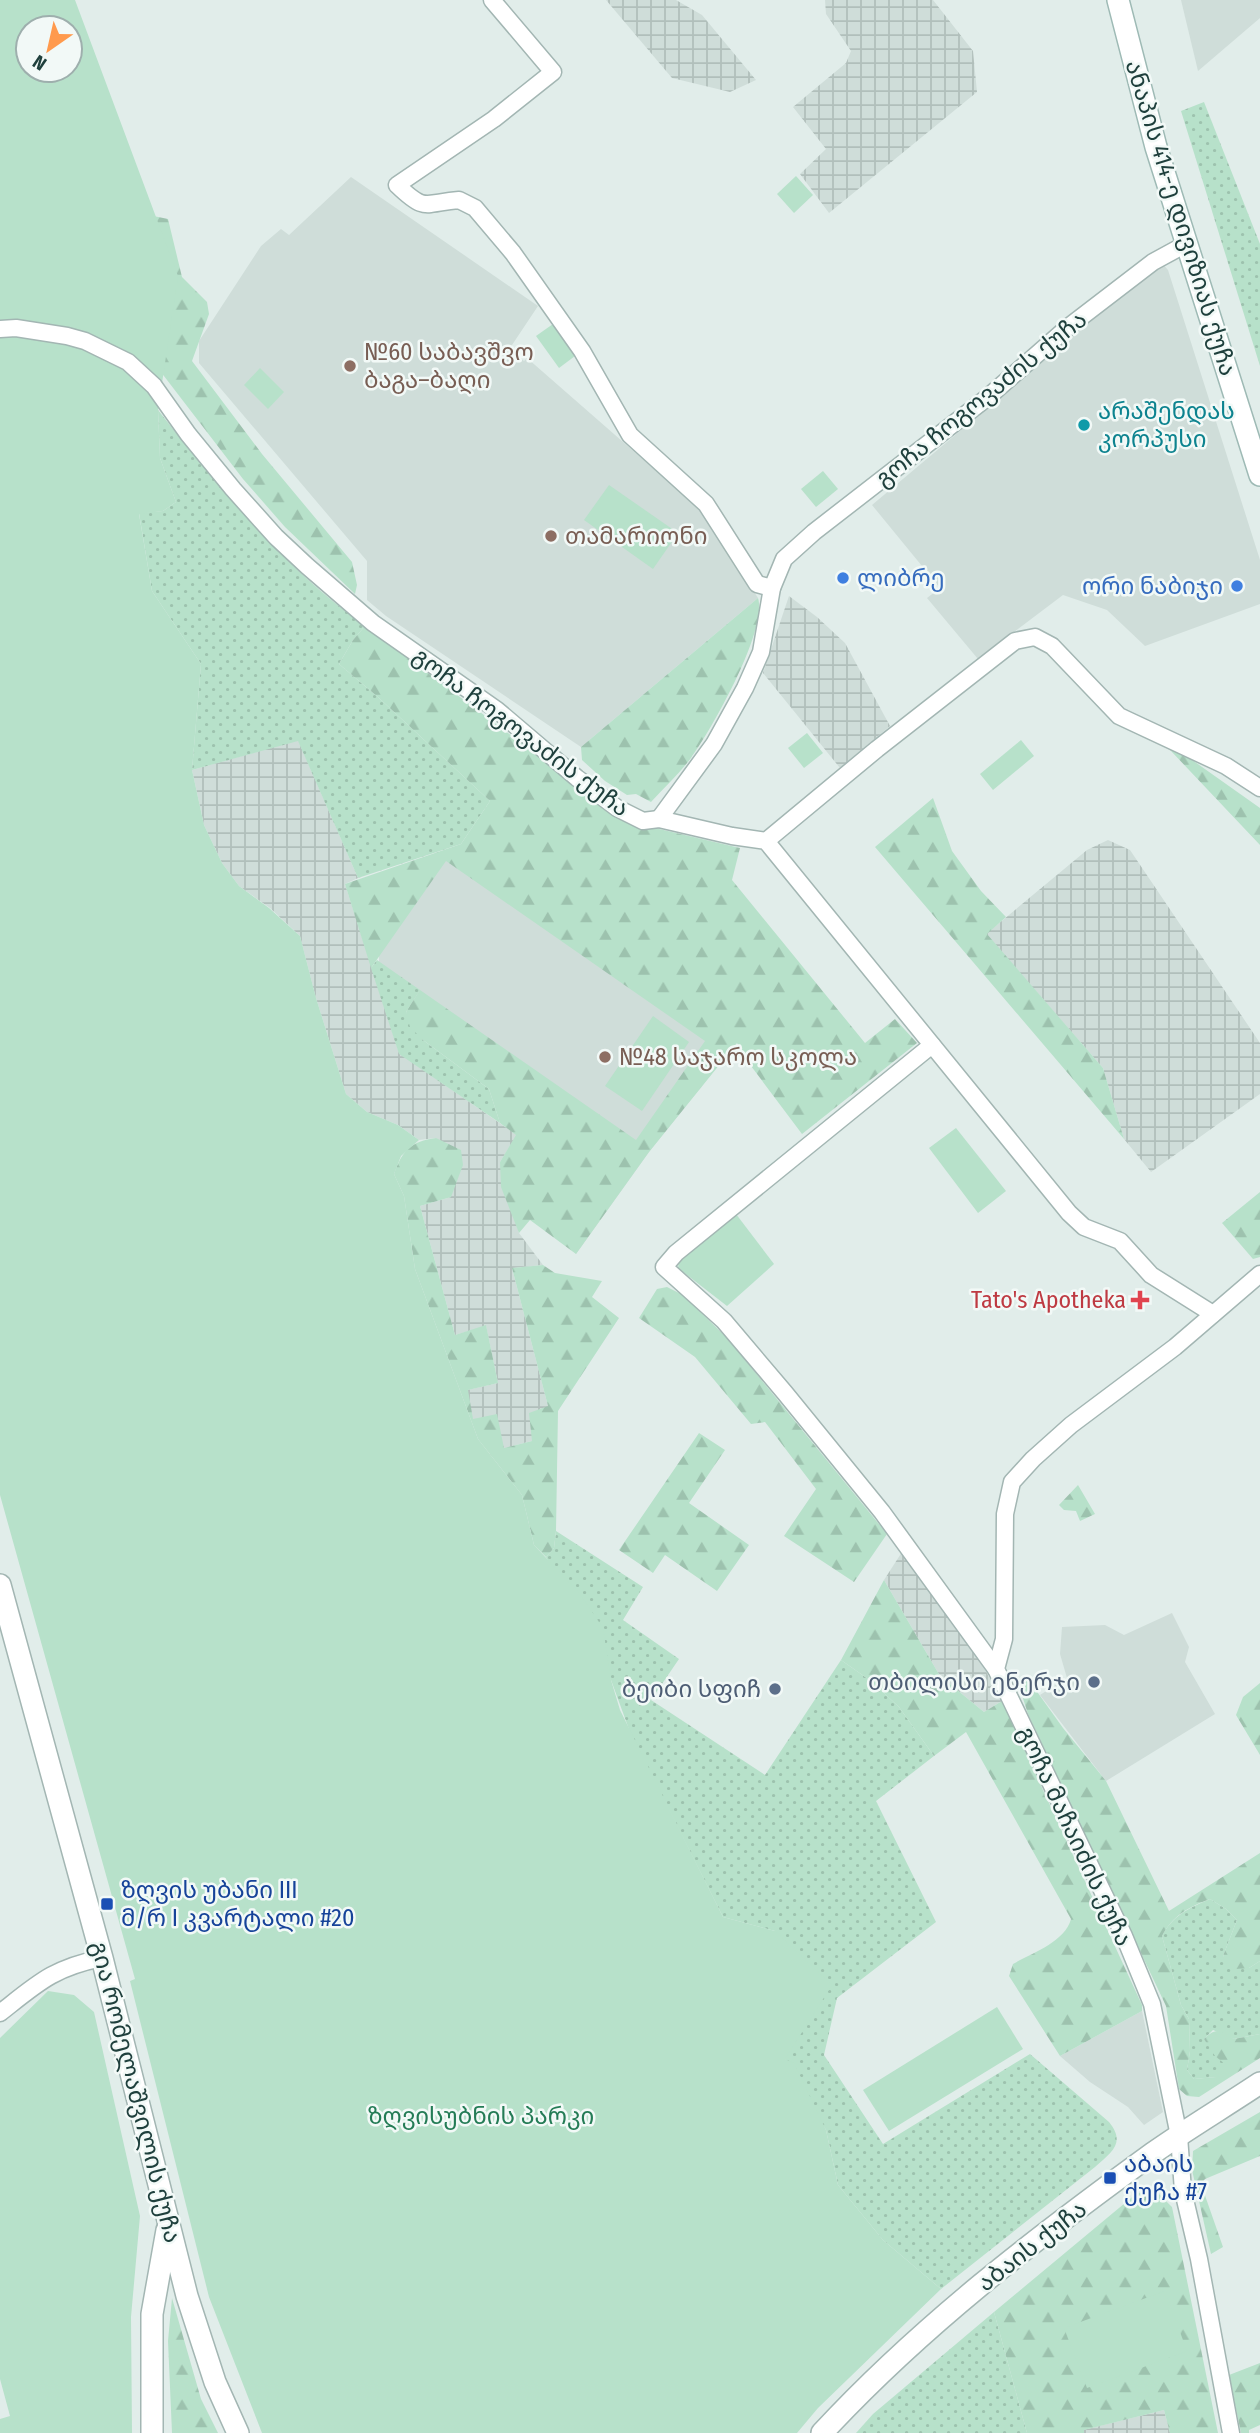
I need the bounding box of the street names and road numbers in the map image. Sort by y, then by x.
street label: ანაპის 414-ე დივიზიას ქუჩა [1120,57,1242,379]
street label: გოჩა ჩოგოვაძის ქუჩა [870,305,1092,493]
street label: გოჩა ჩოგოვაძის ქუჩა [407,642,635,822]
street label: გოჩა მაჩაიძის ქუჩა [1012,1721,1138,1951]
street label: გია რომელაშვილის ქუჩა [85,1938,187,2246]
street label: აბაის ქუჩა [972,2195,1092,2297]

